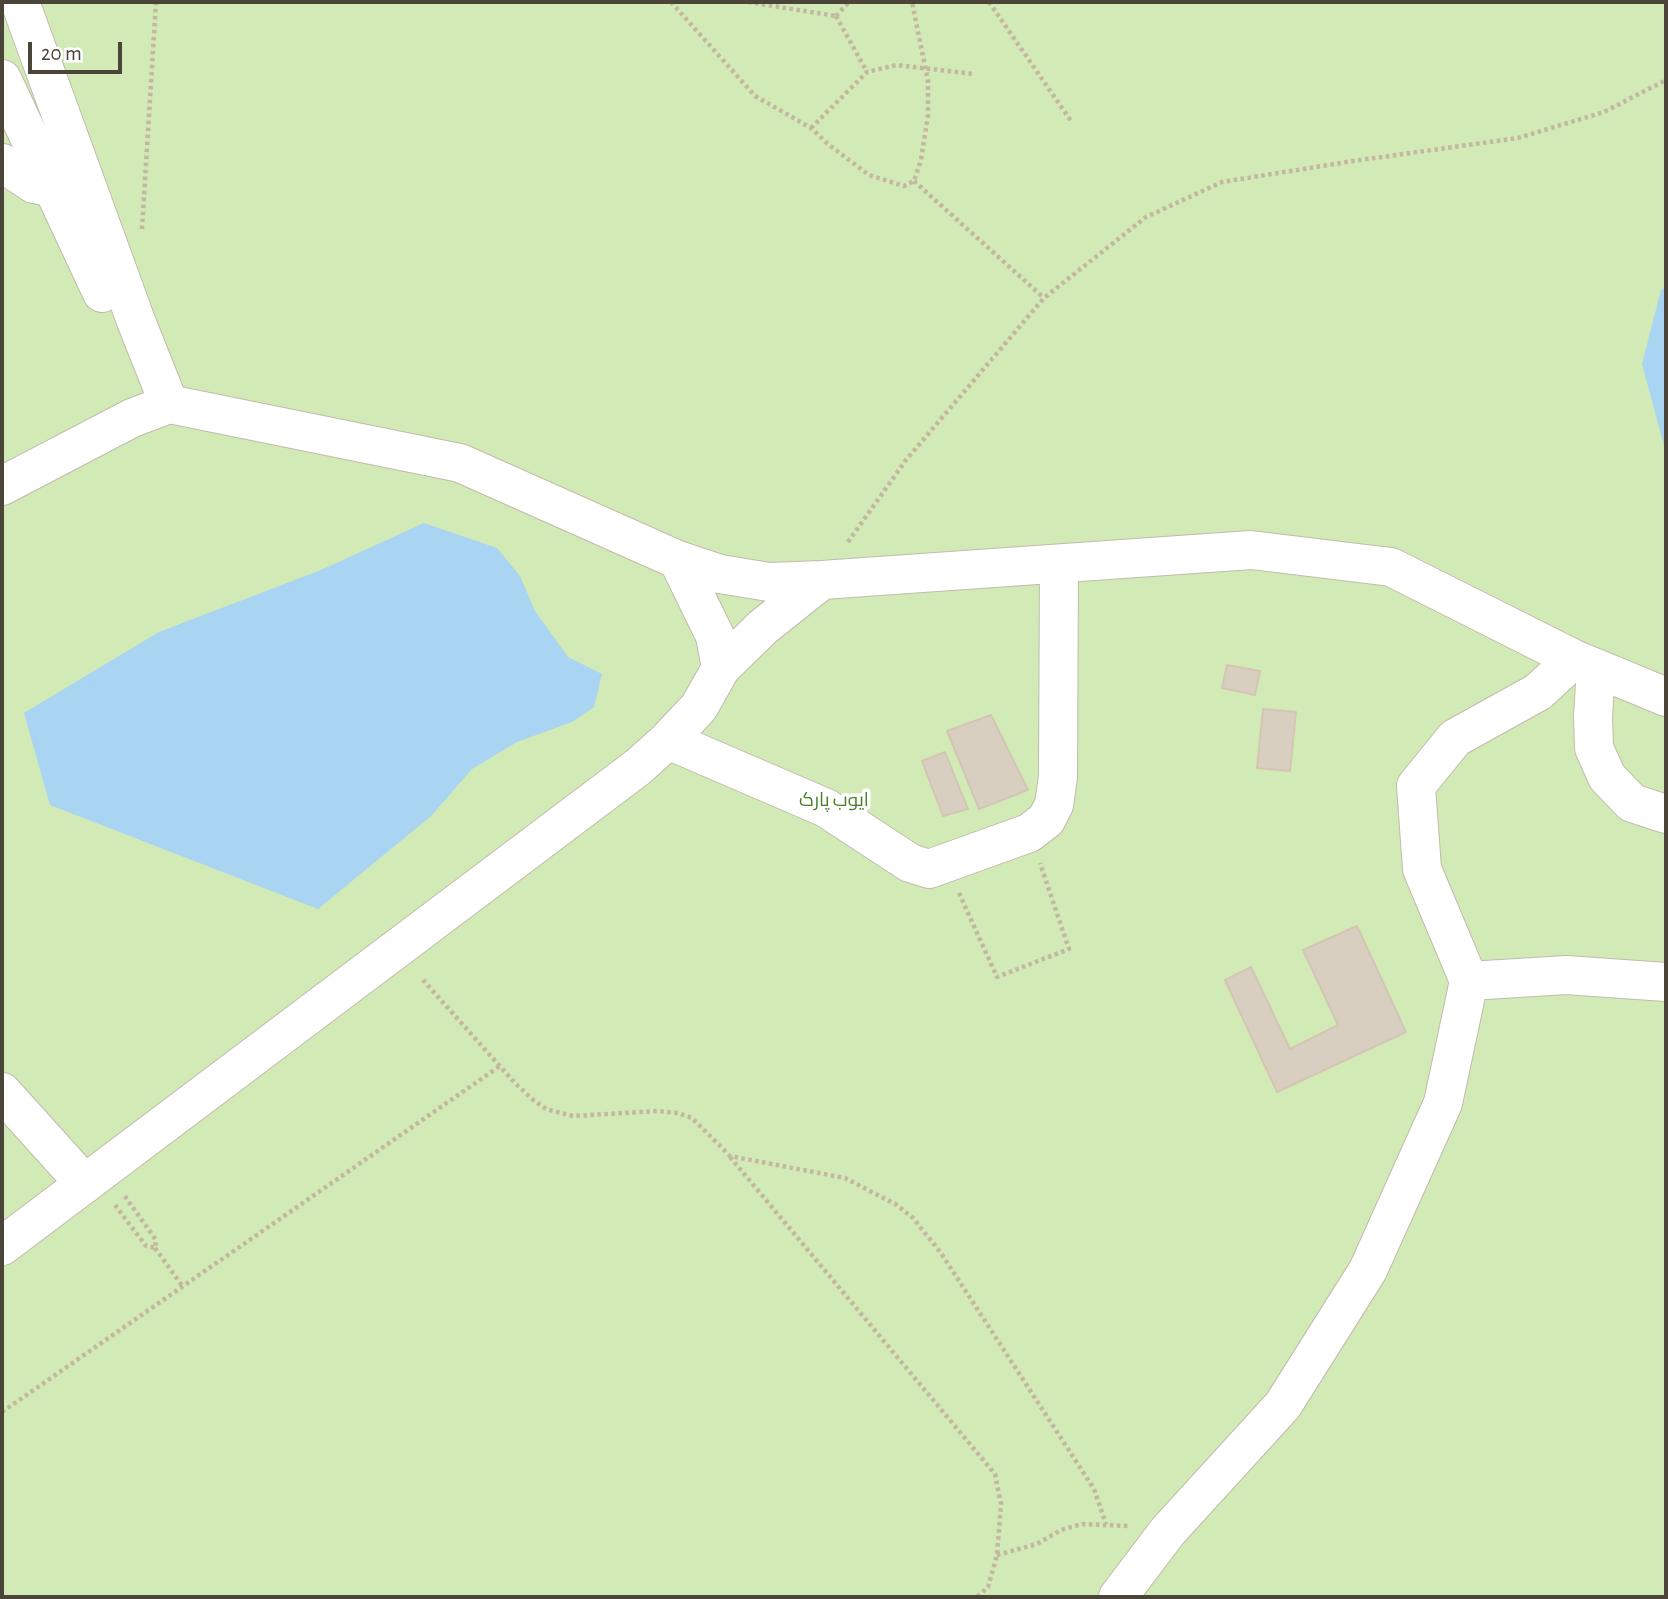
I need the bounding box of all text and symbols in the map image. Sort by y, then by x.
scale bar [32,28,126,72]
text: 20 m [41,43,82,64]
park label: ایوب پارک [799,789,869,811]

